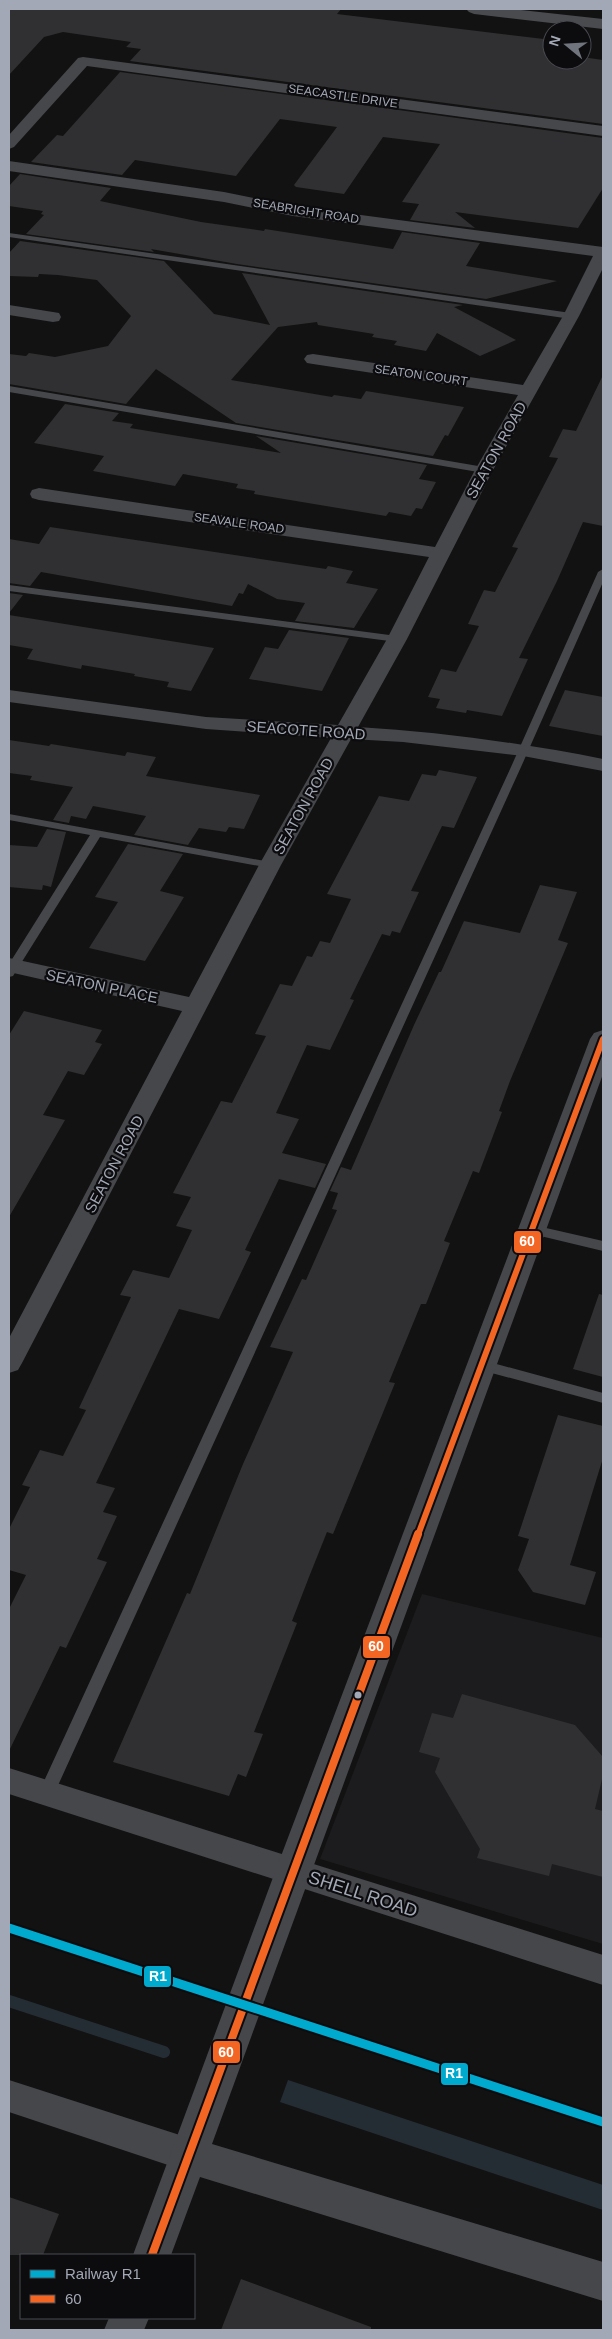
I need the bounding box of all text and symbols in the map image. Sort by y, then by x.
north arrow [542,20,592,70]
text: N [545,34,564,48]
street label: SEACASTLE DRIVE [287,81,399,111]
street label: SEABRIGHT ROAD [252,196,360,226]
street label: SEATON COURT [373,362,469,389]
street label: SEATON ROAD [462,399,530,501]
street label: SEAVALE ROAD [193,510,285,536]
street label: SEACOTE ROAD [246,717,366,743]
street label: SEATON ROAD [269,755,337,857]
street label: SEATON PLACE [45,966,159,1006]
street label: SEATON ROAD [81,1112,147,1216]
line badge: 60 [513,1230,542,1254]
text: 60 [519,1233,535,1249]
line badge: 60 [362,1635,391,1659]
text: 60 [368,1638,384,1654]
unlabelled marker [353,1690,363,1700]
street label: SHELL ROAD [306,1867,420,1921]
line badge: R1 [143,1965,172,1988]
text: R1 [149,1968,167,1984]
line badge: 60 [212,2040,241,2064]
text: 60 [218,2044,234,2060]
line badge: R1 [440,2062,469,2086]
text: R1 [445,2065,463,2081]
legend [20,2254,195,2319]
text: Railway R1 [65,2265,141,2282]
text: 60 [65,2290,82,2307]

